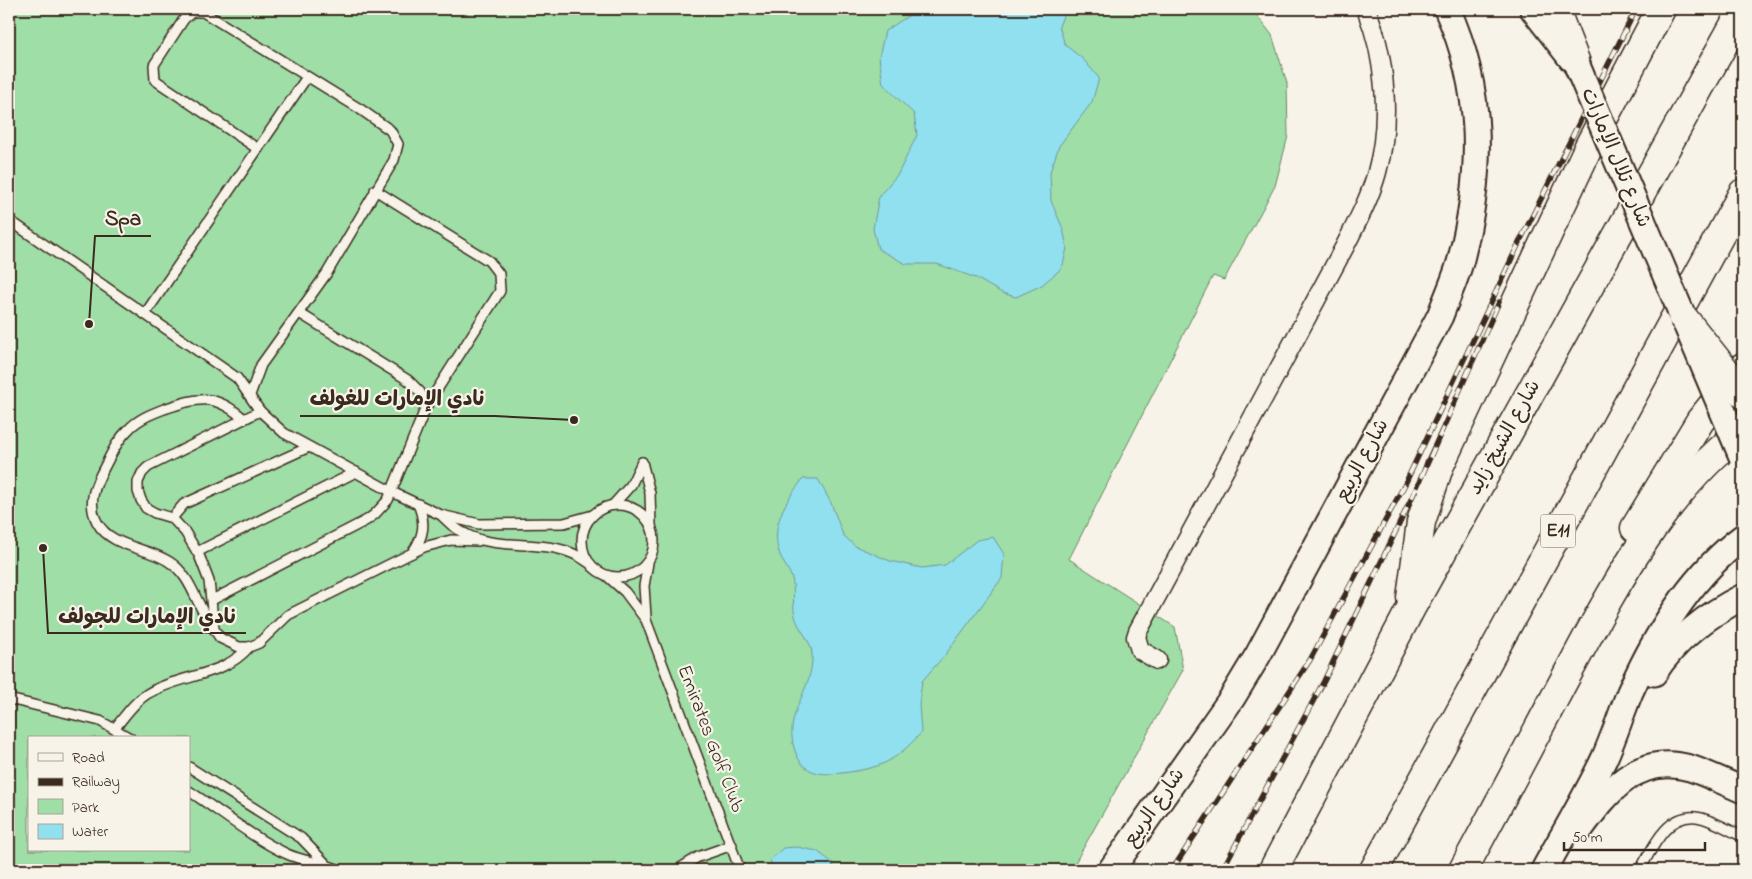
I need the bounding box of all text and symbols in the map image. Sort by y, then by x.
street label: شارع تلال الإمارات [1573,84,1657,232]
callout: Spa [95,200,151,236]
text: Spa [105,205,141,235]
street label: شارع الشيخ زايد [1461,375,1549,501]
callout: نادي الإمارات للغولف [300,380,495,416]
text: نادي الإمارات للغولف [310,385,484,415]
street label: شارع الربيع [1329,414,1397,508]
road number: E11 [1540,514,1576,548]
callout: نادي الإمارات للجولف [48,597,246,633]
text: نادي الإمارات للجولف [58,603,236,633]
street label: Emirates Golf Club [669,661,752,817]
legend [28,736,190,852]
text: Road [72,747,105,769]
street label: شارع الربيع [1117,763,1193,853]
text: Railway [72,771,120,794]
text: Park [72,797,100,819]
scale bar [1564,819,1706,851]
text: Water [72,821,108,843]
text: 50 m [1572,827,1603,849]

